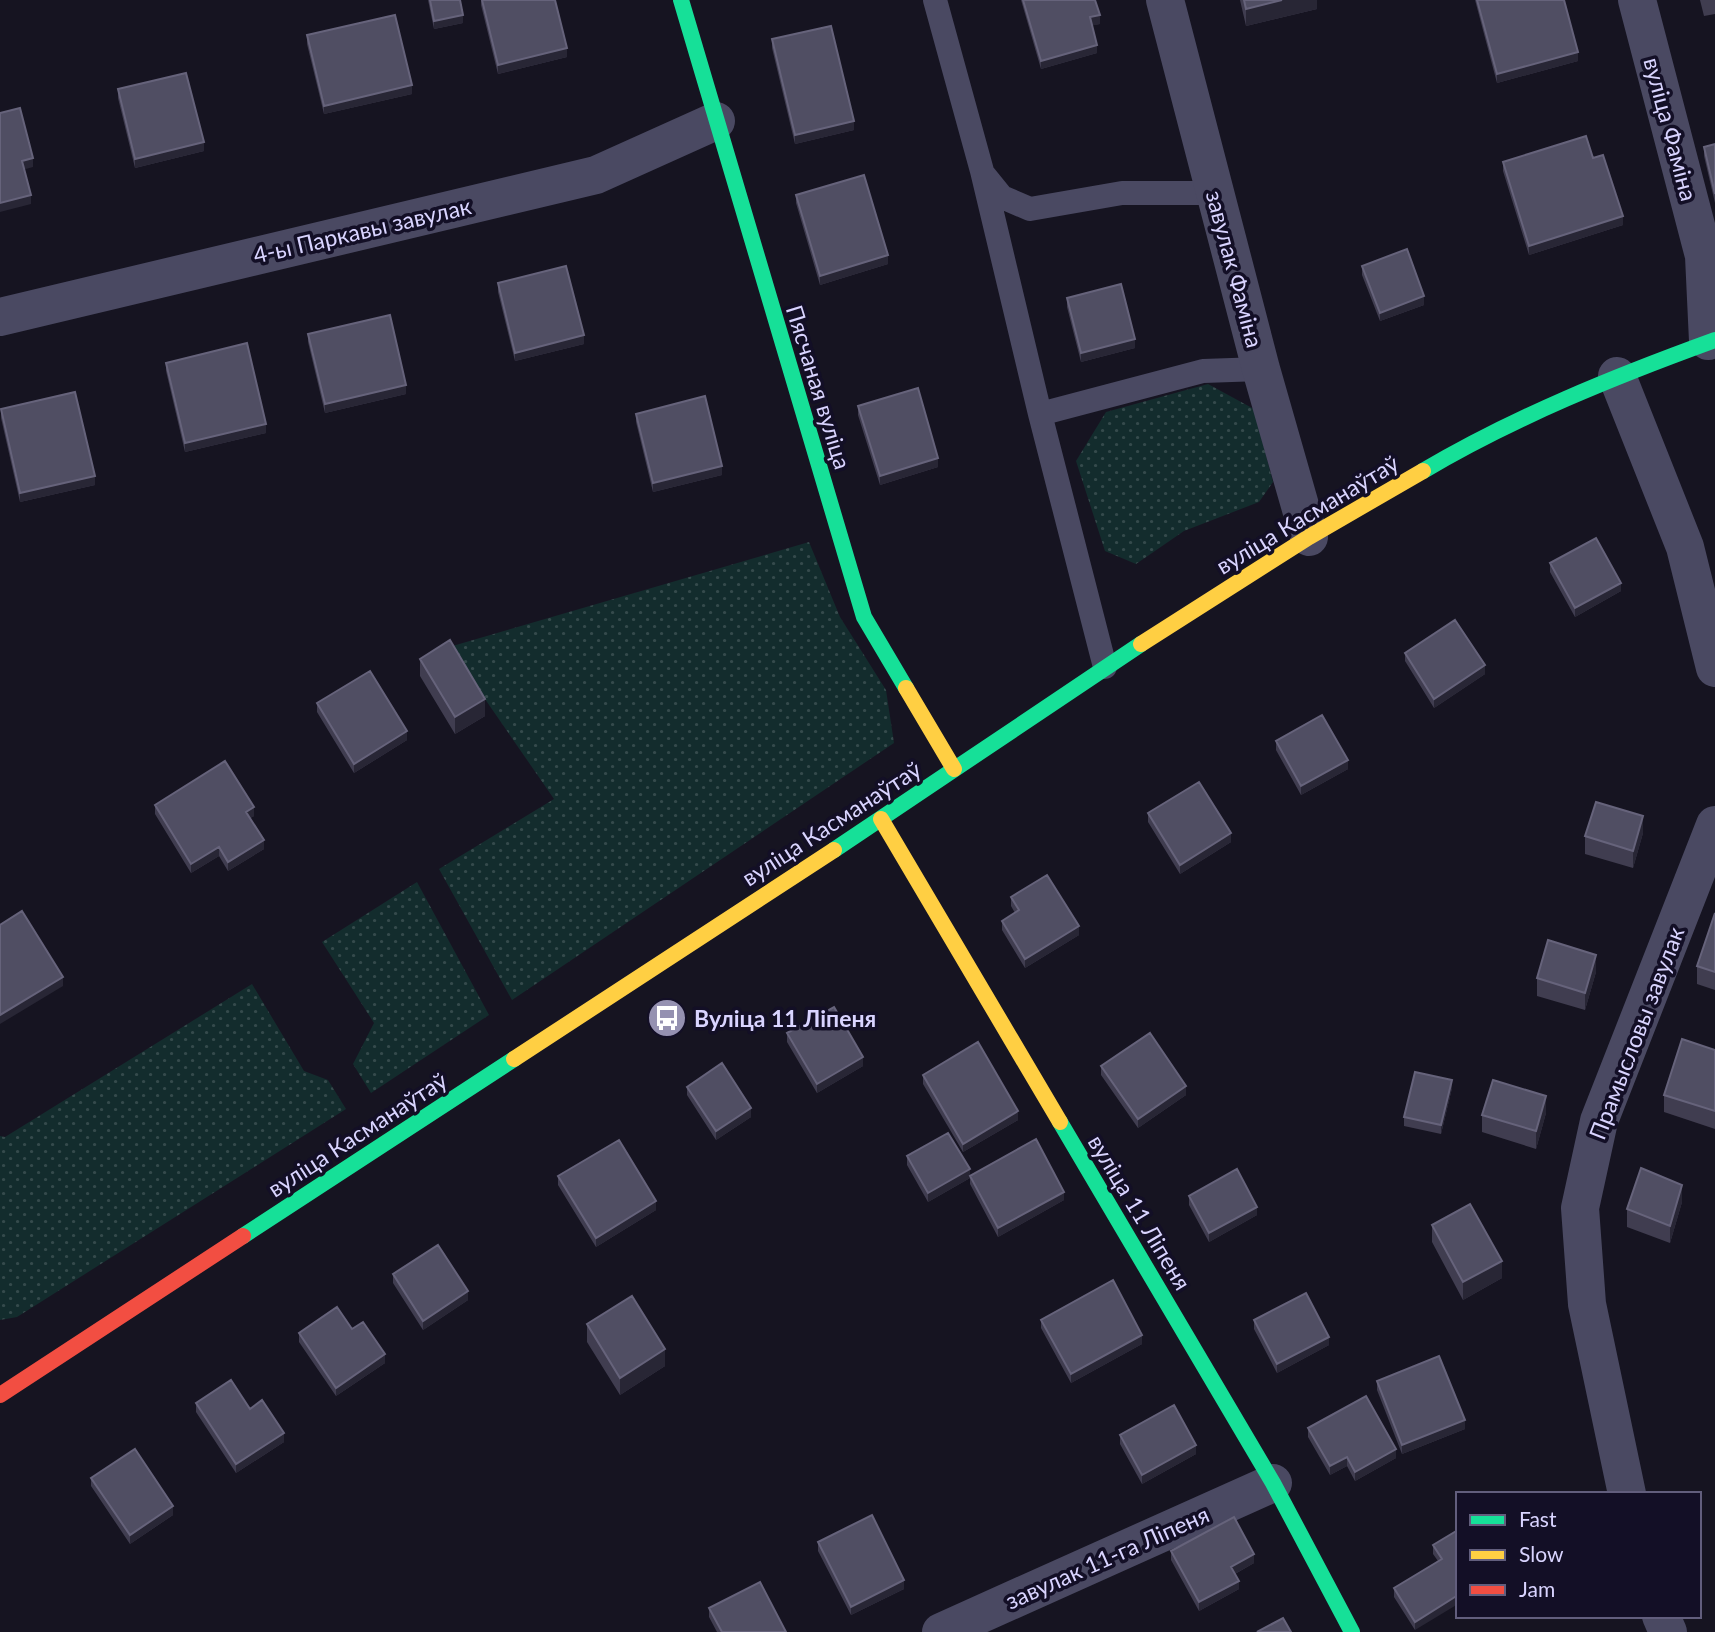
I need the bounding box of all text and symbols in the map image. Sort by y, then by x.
street label: вуліца Фаміна [1638,54,1704,204]
street label: завулак Фаміна [1201,187,1269,351]
street label: 4-ы Паркавы завулак [250,191,474,269]
street label: Пясчаная вуліца [781,302,857,472]
street label: вуліца Касманаўтаў [1211,448,1403,580]
street label: вуліца Касманаўтаў [736,755,926,891]
street label: Прамысловы завулак [1582,923,1690,1143]
bus stop icon: Вуліца 11 Ліпеня [646,997,688,1039]
place label: Вуліца 11 Ліпеня [694,1004,876,1032]
street label: вуліца Касманаўтаў [262,1066,452,1202]
street label: вуліца 11 Ліпеня [1083,1129,1197,1295]
legend [1456,1492,1701,1618]
street label: завулак 11-га Ліпеня [1001,1500,1213,1614]
text: Fast [1519,1506,1557,1531]
text: Slow [1519,1541,1564,1566]
text: Jam [1519,1576,1555,1601]

